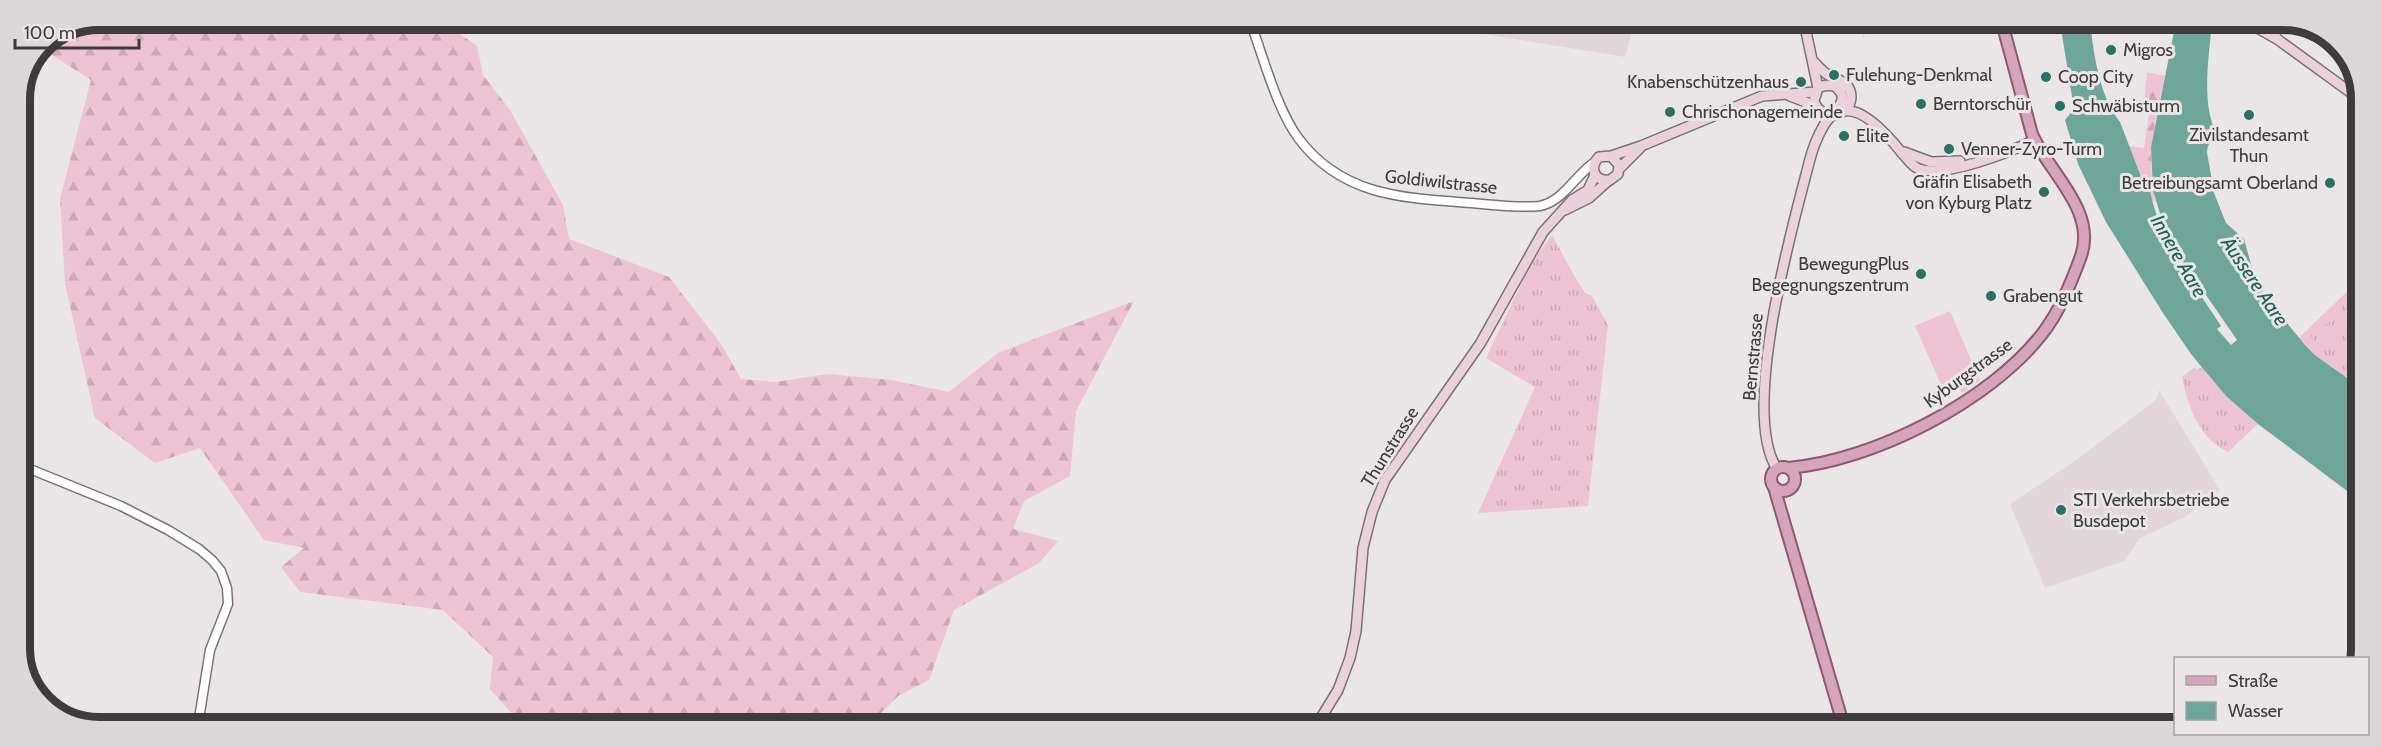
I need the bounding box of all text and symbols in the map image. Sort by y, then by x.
scale bar [15,12,140,50]
text: 100 m [24,22,75,44]
place label: Migros [2123,39,2173,61]
marker: Migros [2104,43,2118,57]
place label: Fulehung-Denkmal [1846,64,1993,86]
place label: Coop City [2058,66,2133,88]
marker: Fulehung-Denkmal [1827,68,1841,82]
marker: Coop City [2039,70,2053,84]
place label: Knabenschützenhaus [1627,71,1789,93]
marker: Knabenschützenhaus [1794,75,1808,89]
place label: Berntorschür [1933,93,2031,115]
place label: Schwäbisturm [2072,95,2180,117]
marker: Berntorschür [1914,97,1928,111]
marker: Schwäbisturm [2053,99,2067,113]
place label: Chrischonagemeinde [1682,101,1843,123]
marker: Chrischonagemeinde [1663,105,1677,119]
marker: Zivilstandesamt Thun [2242,108,2256,122]
place label: Zivilstandesamt Thun [2189,124,2309,167]
place label: Elite [1856,125,1889,147]
marker: Elite [1837,129,1851,143]
place label: Venner-Zyro-Turm [1961,138,2102,160]
marker: Venner-Zyro-Turm [1942,142,1956,156]
street label: Goldiwilstrasse [1384,165,1498,199]
place label: Gräfin Elisabeth von Kyburg Platz [1906,171,2033,214]
place label: Betreibungsamt Oberland [2122,172,2318,194]
marker: Betreibungsamt Oberland [2323,176,2337,190]
marker: Gräfin Elisabeth von Kyburg Platz [2037,185,2051,199]
water label: Innere Aare [2146,211,2212,301]
water label: Äussere Aare [2216,231,2294,330]
place label: BewegungPlus Begegnungszentrum [1752,253,1909,296]
marker: BewegungPlus Begegnungszentrum [1914,267,1928,281]
place label: Grabengut [2003,285,2083,307]
marker: Grabengut [1984,289,1998,303]
street label: Bernstrasse [1738,312,1768,402]
street label: Kyburgstrasse [1919,334,2017,412]
street label: Thunstrasse [1357,403,1423,491]
place label: STI Verkehrsbetriebe Busdepot [2073,489,2230,532]
marker: STI Verkehrsbetriebe Busdepot [2054,503,2068,517]
legend [2174,657,2369,735]
text: Straße [2228,670,2278,692]
text: Wasser [2228,700,2283,722]

